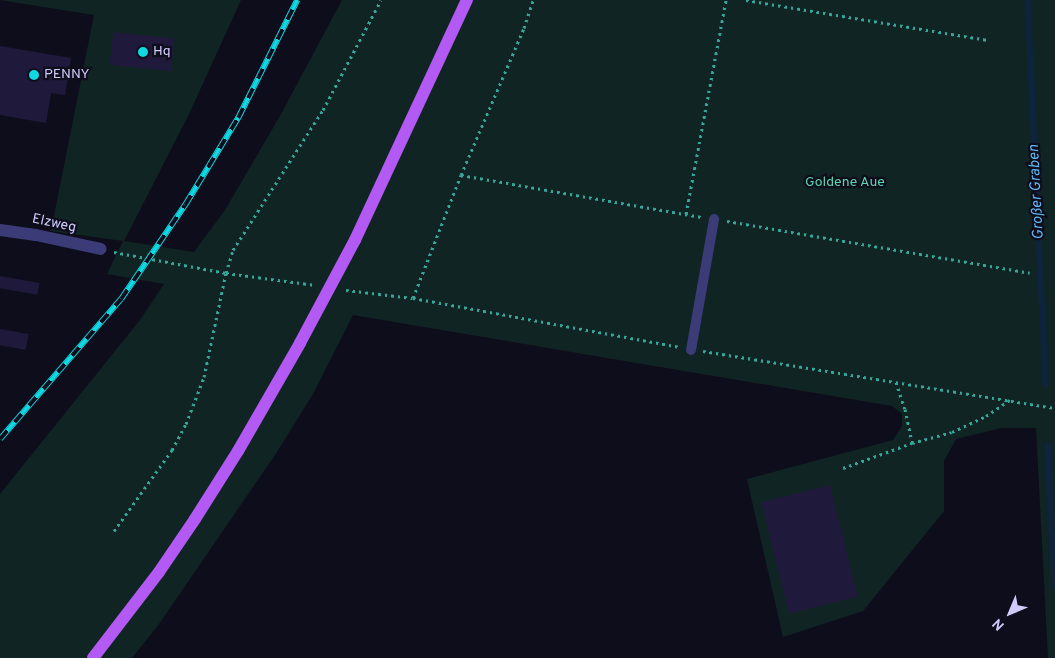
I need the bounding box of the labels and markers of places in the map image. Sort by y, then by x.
place label: Hq [153,44,171,60]
marker: Hq [137,46,149,58]
place label: PENNY [44,67,90,83]
marker: PENNY [28,69,40,81]

